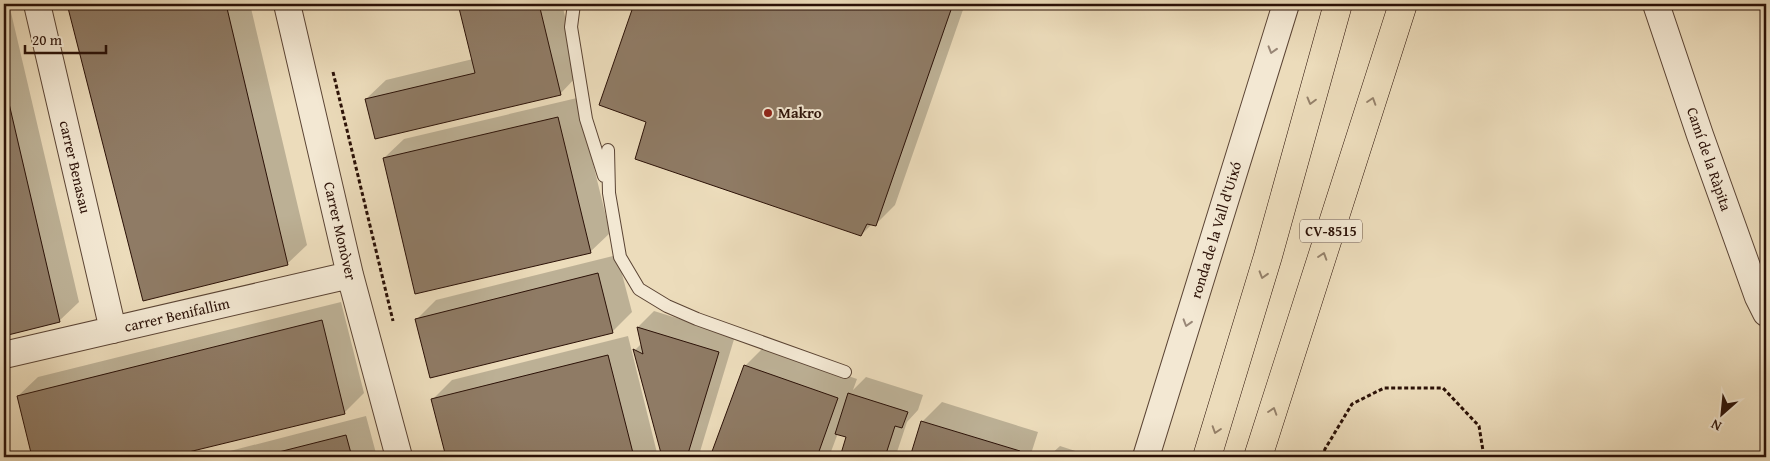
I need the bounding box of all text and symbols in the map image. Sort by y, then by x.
scale bar [25,22,106,54]
text: 20 m [32,29,63,50]
one-way arrow [1267,46,1277,54]
one-way arrow [1306,97,1316,105]
one-way arrow [1366,97,1376,106]
place label: Makro [778,102,822,123]
street label: Camí de la Ràpita [1682,104,1737,213]
marker: Makro [762,107,774,119]
street label: carrer Benasau [55,118,97,216]
street label: ronda de la Vall d'Uixó [1185,158,1246,301]
street label: Carrer Monòver [319,180,362,282]
road number: CV-8515 [1300,220,1362,242]
one-way arrow [1317,252,1327,261]
one-way arrow [1258,270,1268,278]
street label: carrer Benifallim [122,292,232,337]
one-way arrow [1183,318,1193,326]
north arrow [1698,388,1748,438]
one-way arrow [1268,407,1278,415]
text: N [1707,414,1725,437]
one-way arrow [1211,426,1221,434]

